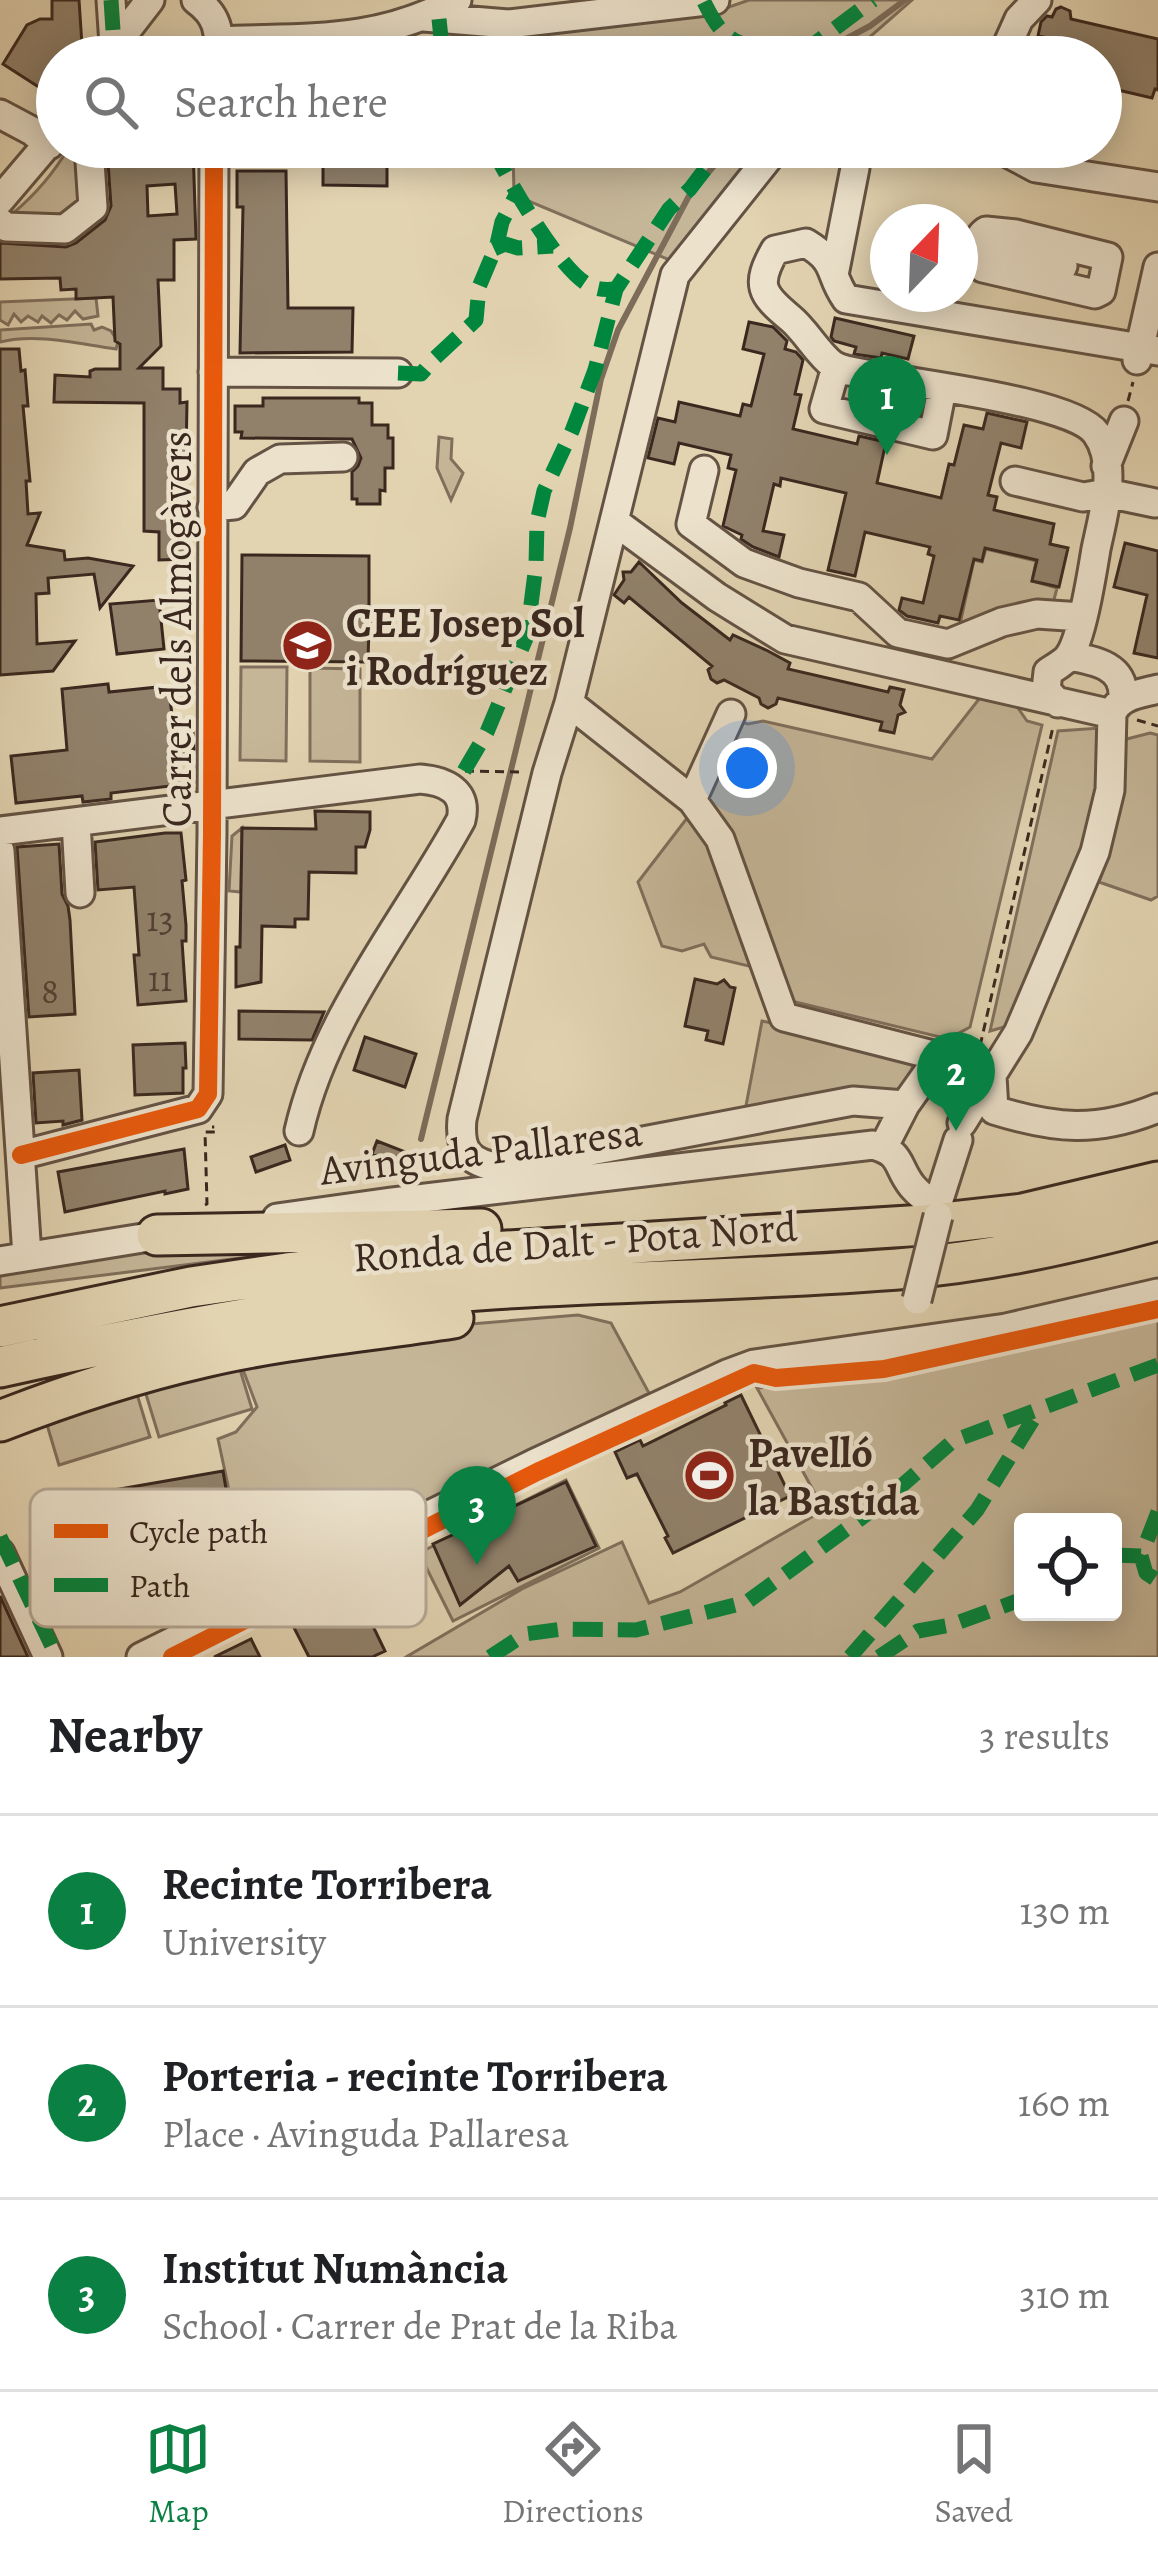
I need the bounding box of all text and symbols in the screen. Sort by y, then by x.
search box [36,36,1122,168]
icon: search [78,69,144,135]
text: Search here [174,71,388,133]
north arrow [870,204,978,312]
pin: 1 [848,356,926,455]
street label: Carrer dels Almogàvers [148,431,205,827]
place label: CEE Josep Sol i Rodríguez [346,594,585,699]
school or university icon: CEE Josep Sol i Rodríguez [279,618,335,674]
your location [717,738,777,798]
house number: 13 [146,894,174,943]
house number: 11 [148,954,172,1003]
house number: 8 [41,966,59,1015]
pin: 2 [917,1032,995,1131]
street label: Avinguda Pallaresa [316,1102,646,1199]
street label: Ronda de Dalt - Pota Nord [351,1198,799,1285]
place label: Pavelló la Bastida [748,1424,920,1529]
sports icon: Pavelló la Bastida [681,1448,737,1504]
pin: 3 [438,1466,516,1565]
legend [30,1489,426,1627]
text: Cycle path [129,1509,268,1554]
map controls [1014,1513,1122,1621]
button: locate [1014,1513,1122,1621]
text: Path [129,1563,190,1608]
text: Nearby [48,1700,202,1770]
text: 3 results [979,1709,1110,1762]
text: Recinte Torribera [162,1853,492,1915]
text: 1 [80,1884,94,1937]
text: 130 m [1019,1884,1110,1937]
text: University [162,1915,326,1968]
text: Porteria - recinte Torribera [162,2045,668,2107]
text: 2 [78,2076,96,2129]
text: 160 m [1018,2076,1110,2129]
text: Place · Avinguda Pallaresa [162,2107,569,2160]
text: Institut Numància [162,2237,508,2299]
text: 3 [79,2268,95,2321]
text: 310 m [1019,2268,1110,2321]
text: School · Carrer de Prat de la Riba [162,2299,678,2352]
tab: Map [145,2416,211,2533]
tab: Directions [502,2416,644,2533]
tab: Saved [934,2416,1013,2533]

